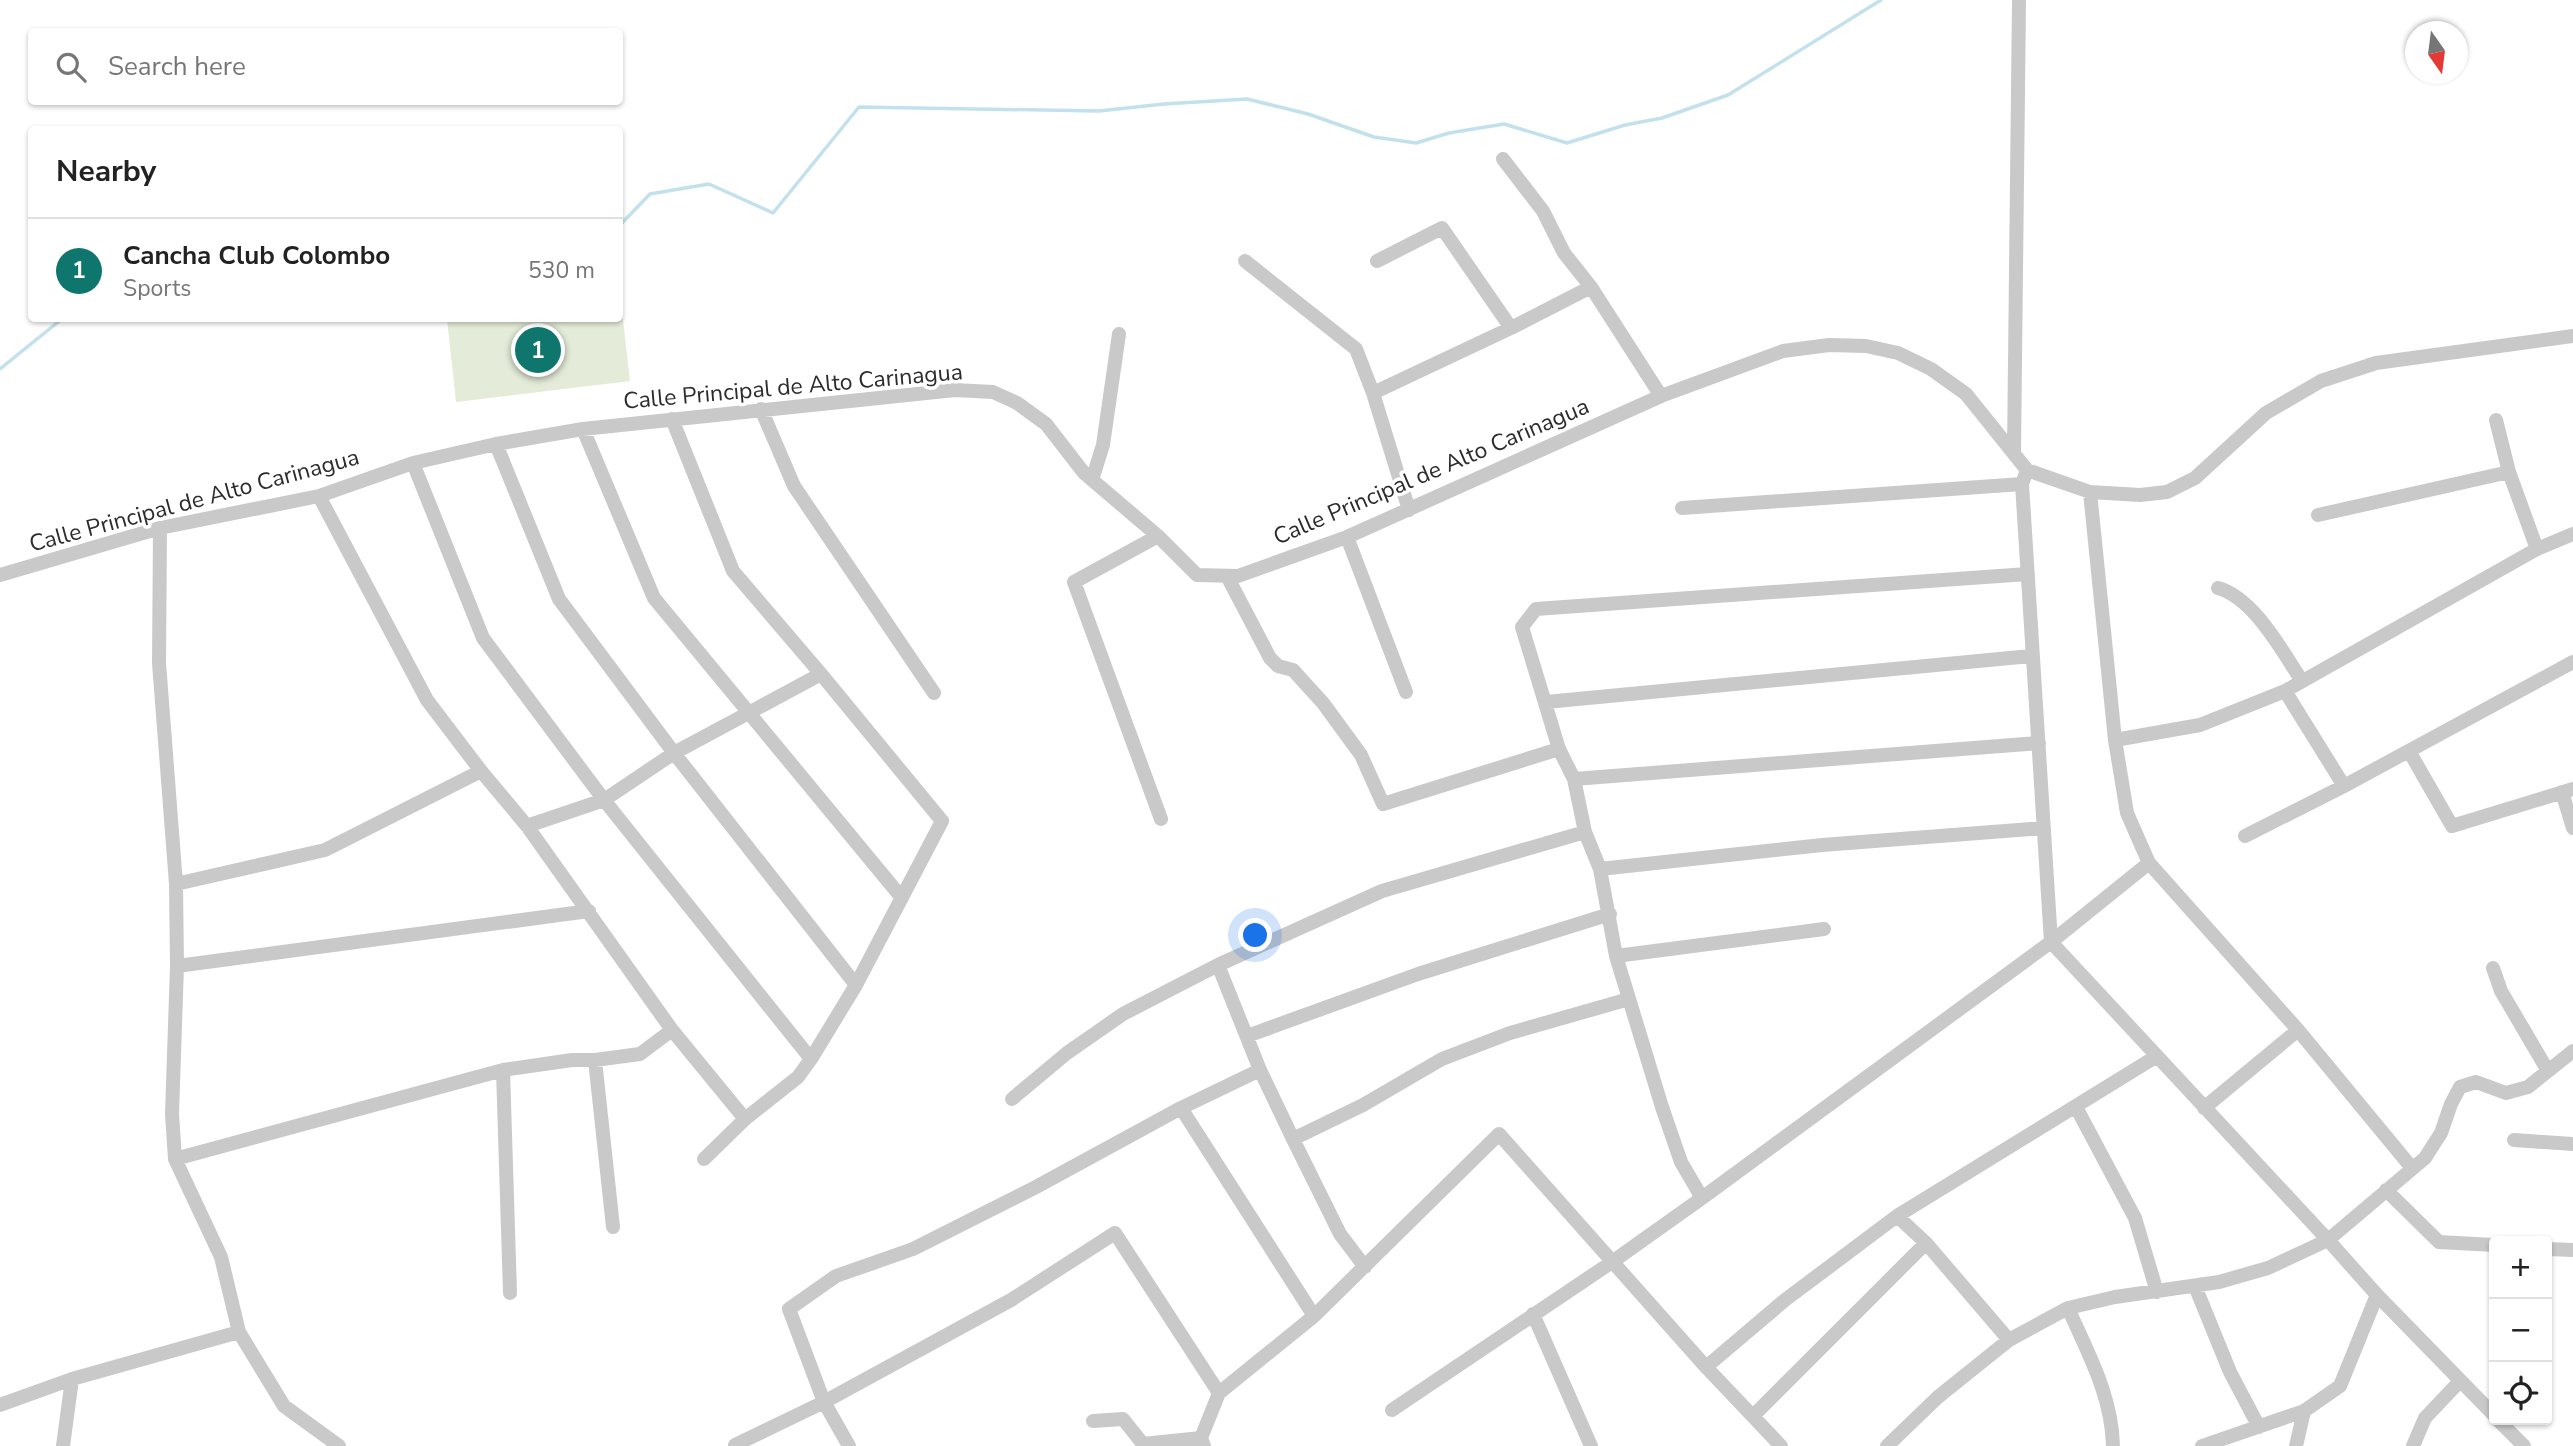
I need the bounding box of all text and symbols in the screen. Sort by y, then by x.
north arrow [2405,21,2468,84]
search box [28,28,623,105]
icon: search [52,48,90,86]
text: Search here [108,49,246,84]
text: Nearby [56,151,156,192]
text: Cancha Club Colombo [123,238,390,273]
text: 1 [72,255,86,286]
text: 530 m [528,255,595,286]
text: Sports [123,273,191,304]
pin: 1 [515,324,561,376]
street label: Calle Principal de Alto Carinagua [622,356,964,417]
street label: Calle Principal de Alto Carinagua [1268,391,1594,552]
street label: Calle Principal de Alto Carinagua [26,441,363,560]
your location [1238,918,1272,952]
map controls [2489,1236,2552,1425]
button: + [2489,1236,2552,1299]
button: − [2489,1299,2552,1362]
button: locate [2489,1362,2552,1425]

